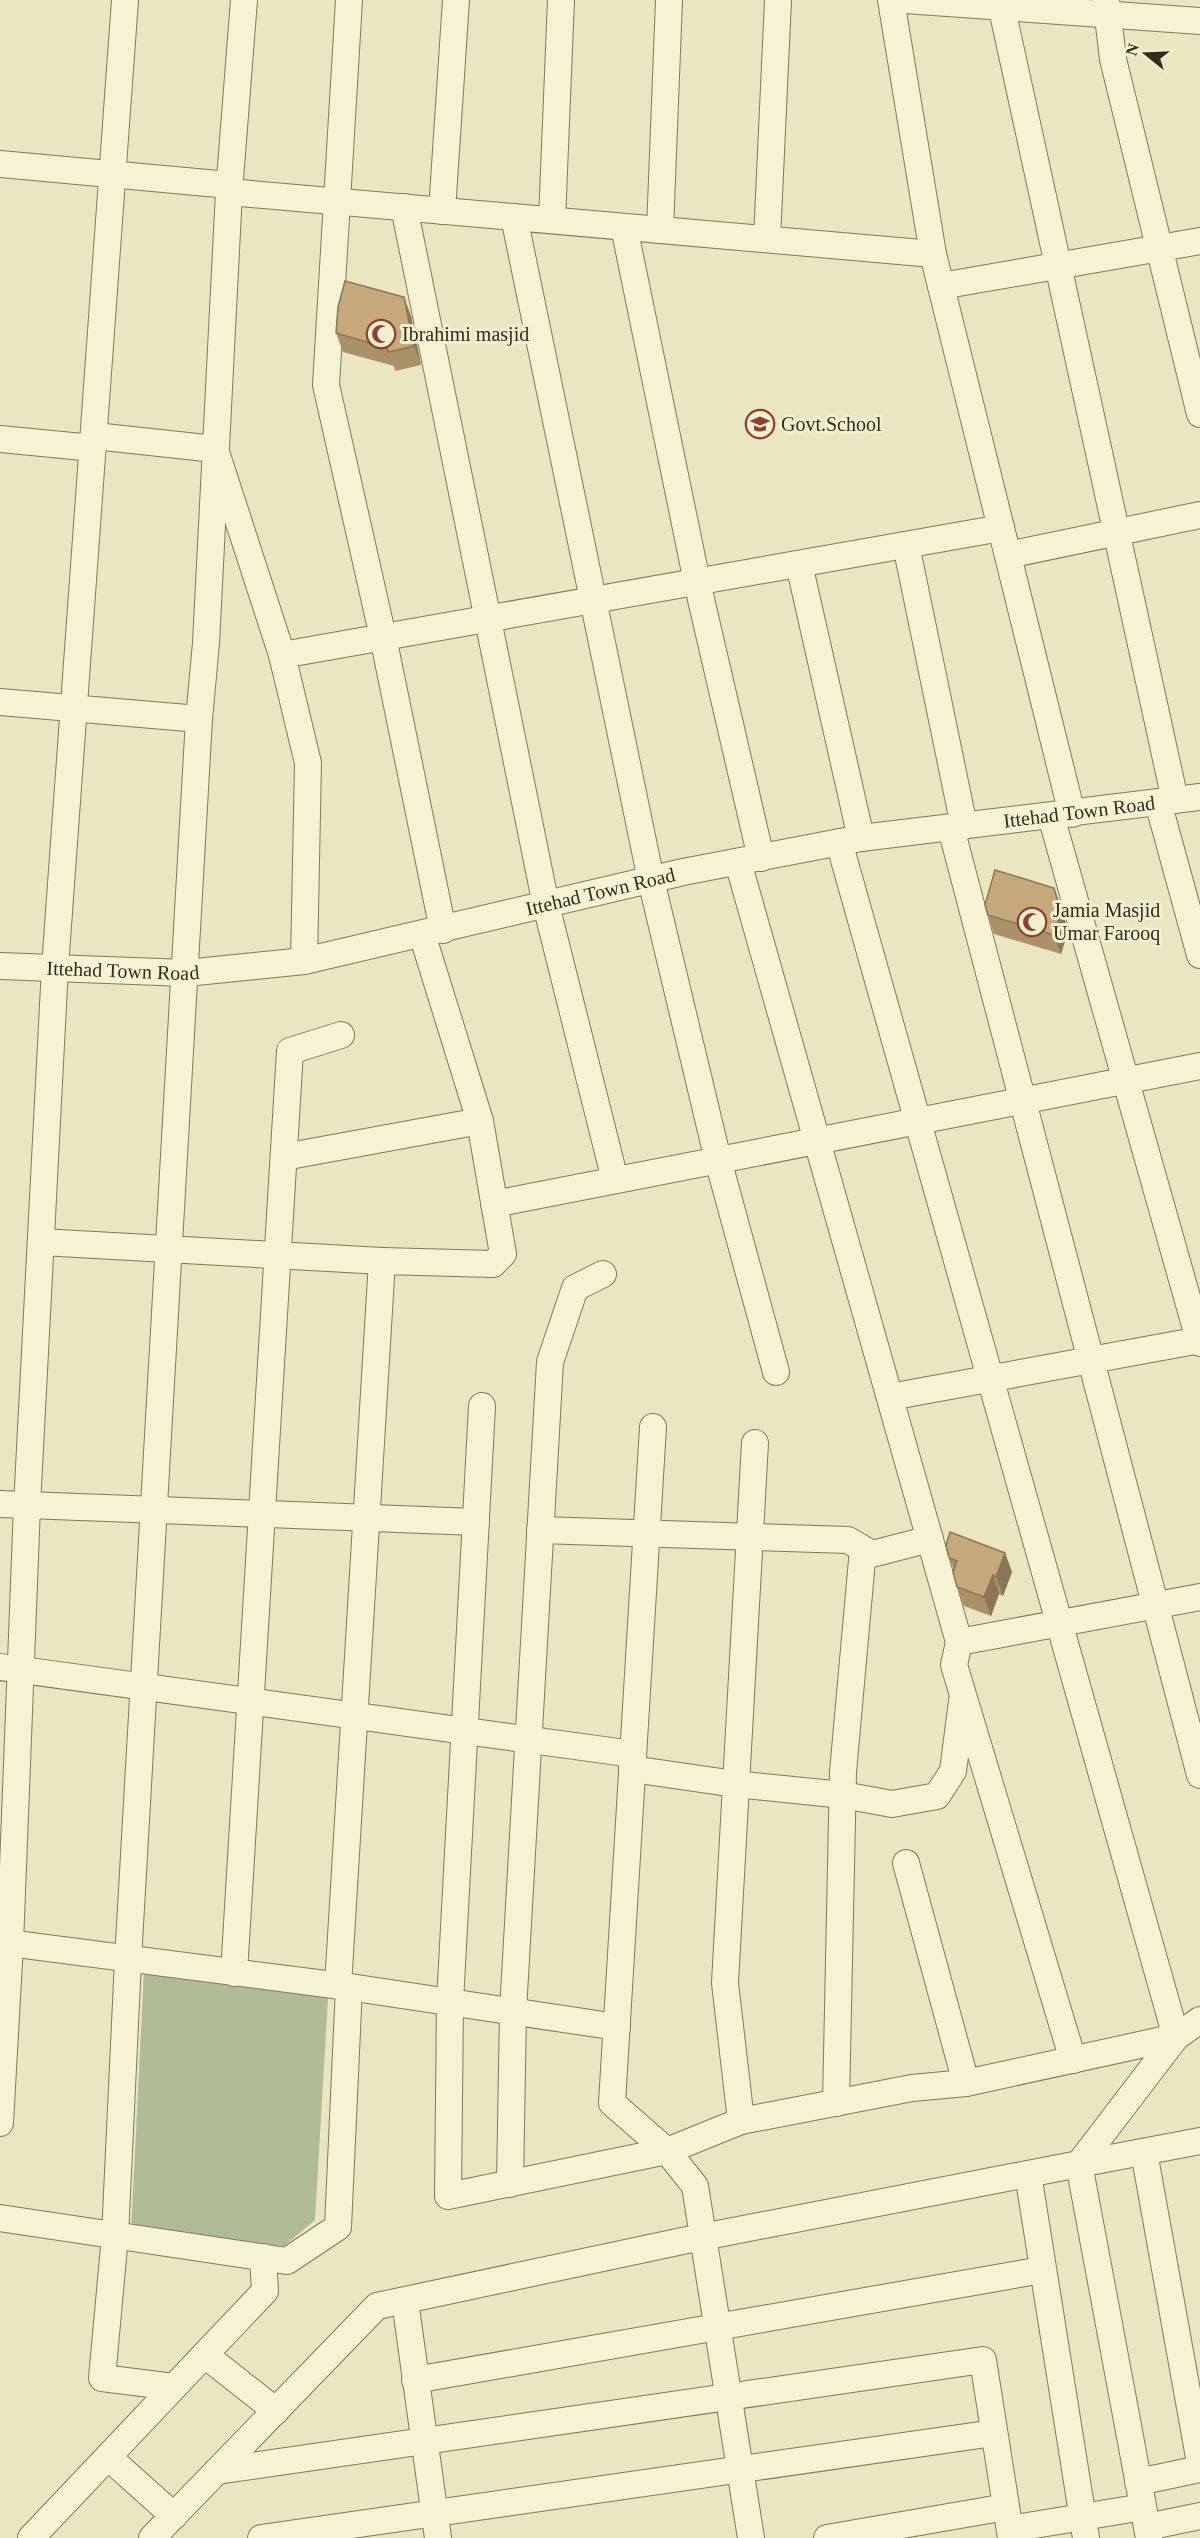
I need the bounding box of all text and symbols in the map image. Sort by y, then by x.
north arrow [1116,24,1176,84]
text: N [1122,41,1142,58]
mosque icon: Ibrahimi masjid [365,318,397,350]
place label: Ibrahimi masjid [402,323,529,346]
school or university icon: Govt.School [744,408,776,440]
place label: Govt.School [781,413,882,435]
street label: Ittehad Town Road [1002,792,1156,832]
street label: Ittehad Town Road [523,863,677,920]
place label: Jamia Masjid Umar Farooq [1053,899,1160,945]
mosque icon: Jamia Masjid Umar Farooq [1016,906,1048,938]
street label: Ittehad Town Road [46,957,200,984]

